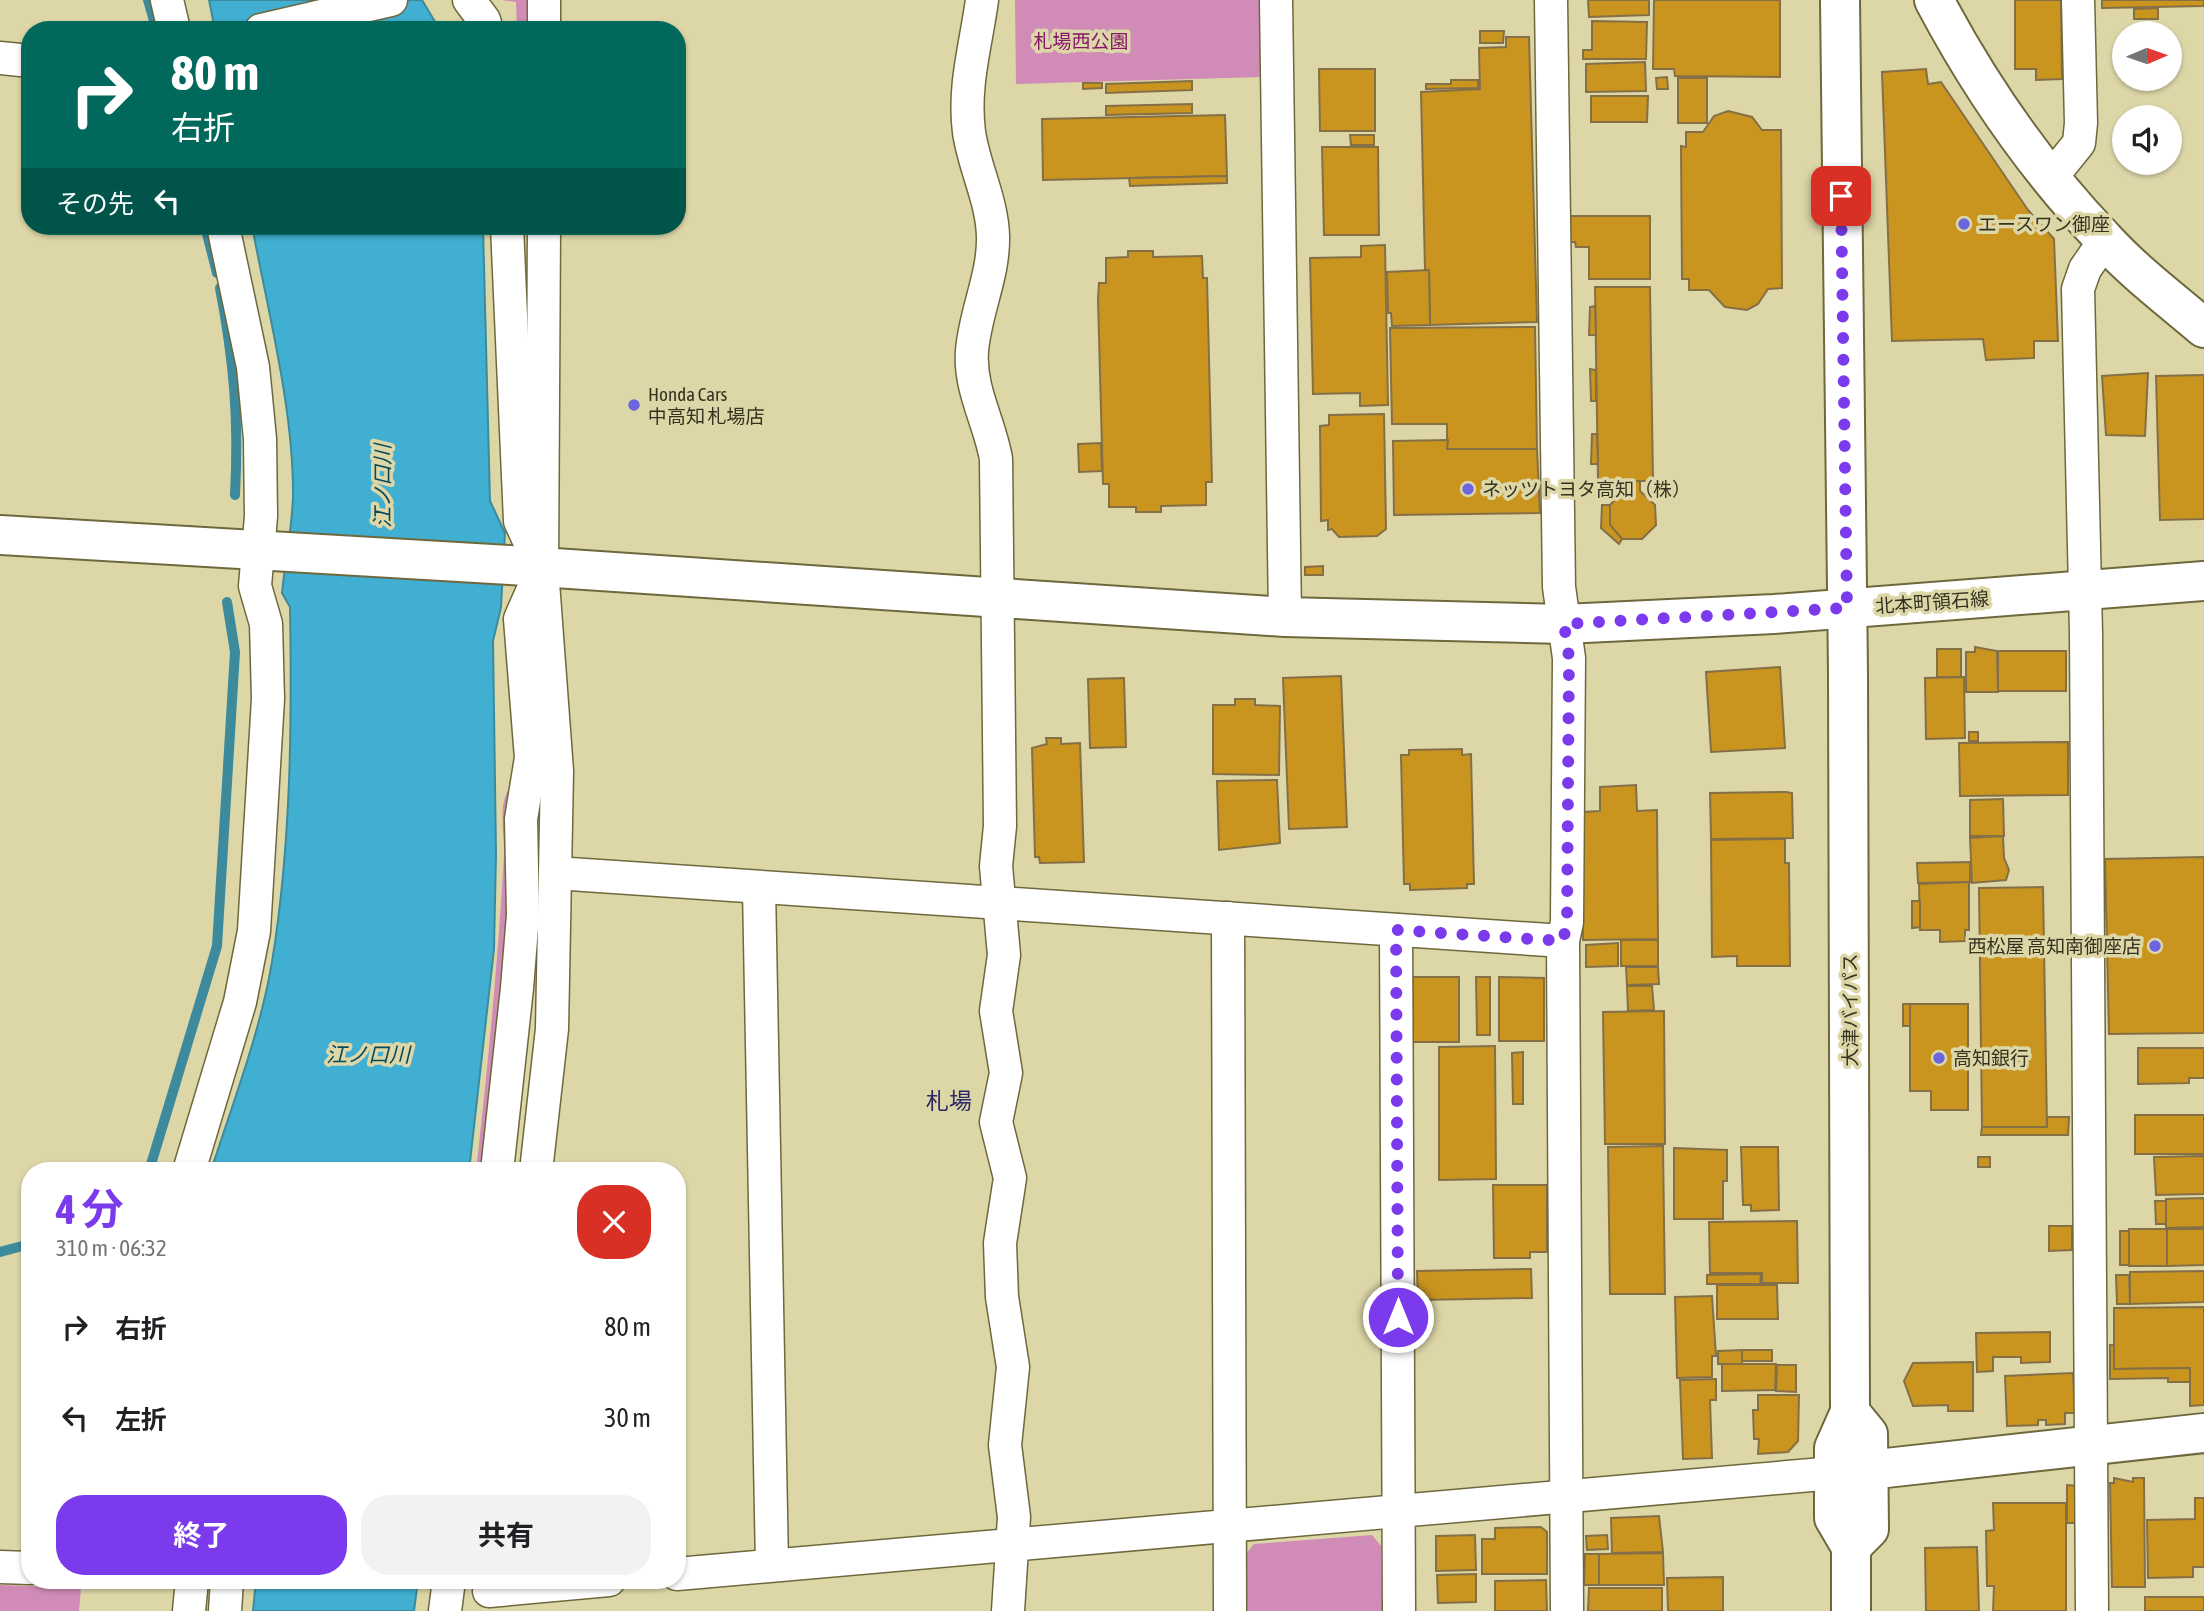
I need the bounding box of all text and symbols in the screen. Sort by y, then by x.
north arrow [2112,21,2182,91]
map controls [2112,21,2182,175]
park label: 札場西公園 [1033,30,1129,52]
text: 80 m [171,44,259,100]
icon: right [56,49,147,140]
button: sound [2112,105,2182,175]
text: 右折 [171,109,235,146]
pin [1811,166,1871,226]
icon: arrive [1822,177,1860,215]
icon: left [148,182,186,220]
text: その先 [56,189,134,219]
place label: エースワン御座 [1978,213,2110,235]
marker: エースワン御座 [1956,216,1972,232]
place label: Honda Cars 中高知 札場店 [648,383,765,427]
marker: Honda Cars 中高知 札場店 [626,397,642,413]
water label: 江ノ口川 [370,442,394,528]
place label: ネッツトヨタ高知（株） [1482,478,1691,500]
marker: ネッツトヨタ高知（株） [1460,481,1476,497]
street label: 北本町領石線 [1874,587,1990,617]
place label: 西松屋 高知南御座店 [1967,935,2141,957]
marker: 西松屋 高知南御座店 [2147,938,2163,954]
street label: 大津バイパス [1839,953,1861,1067]
water label: 江ノ口川 [326,1042,412,1066]
place label: 高知銀行 [1953,1047,2029,1069]
marker: 高知銀行 [1931,1050,1947,1066]
district label: 札場 [926,1088,972,1114]
text: 4 分 [56,1185,124,1233]
button: close [577,1185,651,1259]
text: 310 m · 06:32 [56,1235,167,1261]
position arrow [1361,1280,1435,1354]
icon: right [56,1308,94,1346]
text: 80 m [604,1312,651,1342]
text: 右折 [115,1314,167,1344]
icon: left [56,1399,94,1437]
text: 30 m [604,1403,651,1433]
text: 左折 [115,1405,167,1435]
button: 終了 [56,1495,347,1575]
button: 共有 [361,1495,651,1575]

